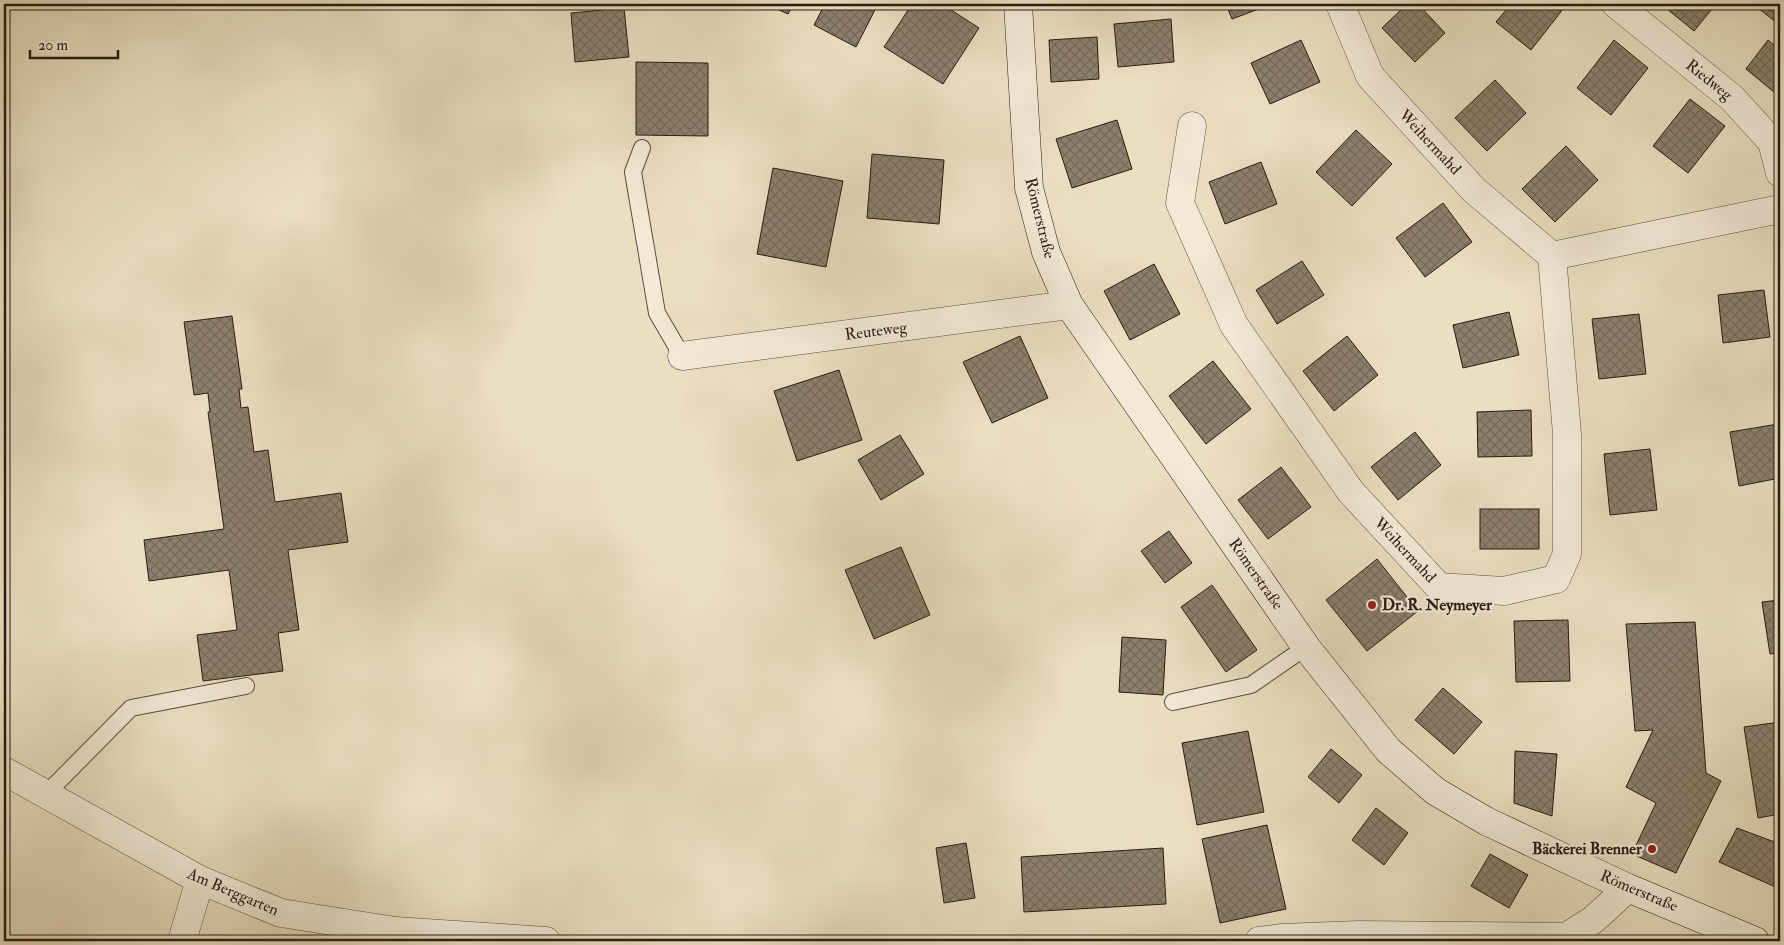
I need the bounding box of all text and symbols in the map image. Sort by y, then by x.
scale bar [30,28,118,60]
text: 20 m [38,36,68,55]
street label: Riedweg [1682,55,1737,106]
street label: Weihermahd [1394,104,1465,179]
street label: Römerstraße [1020,176,1060,261]
street label: Reuteweg [844,317,909,345]
street label: Weihermahd [1369,512,1440,587]
street label: Römerstraße [1224,534,1288,614]
place label: Dr. R. Neymeyer [1382,595,1493,616]
marker: Dr. R. Neymeyer [1366,599,1378,611]
place label: Bäckerei Brenner [1532,839,1643,859]
marker: Bäckerei Brenner [1646,843,1658,855]
street label: Am Berggarten [183,863,282,920]
street label: Römerstraße [1597,866,1681,916]

